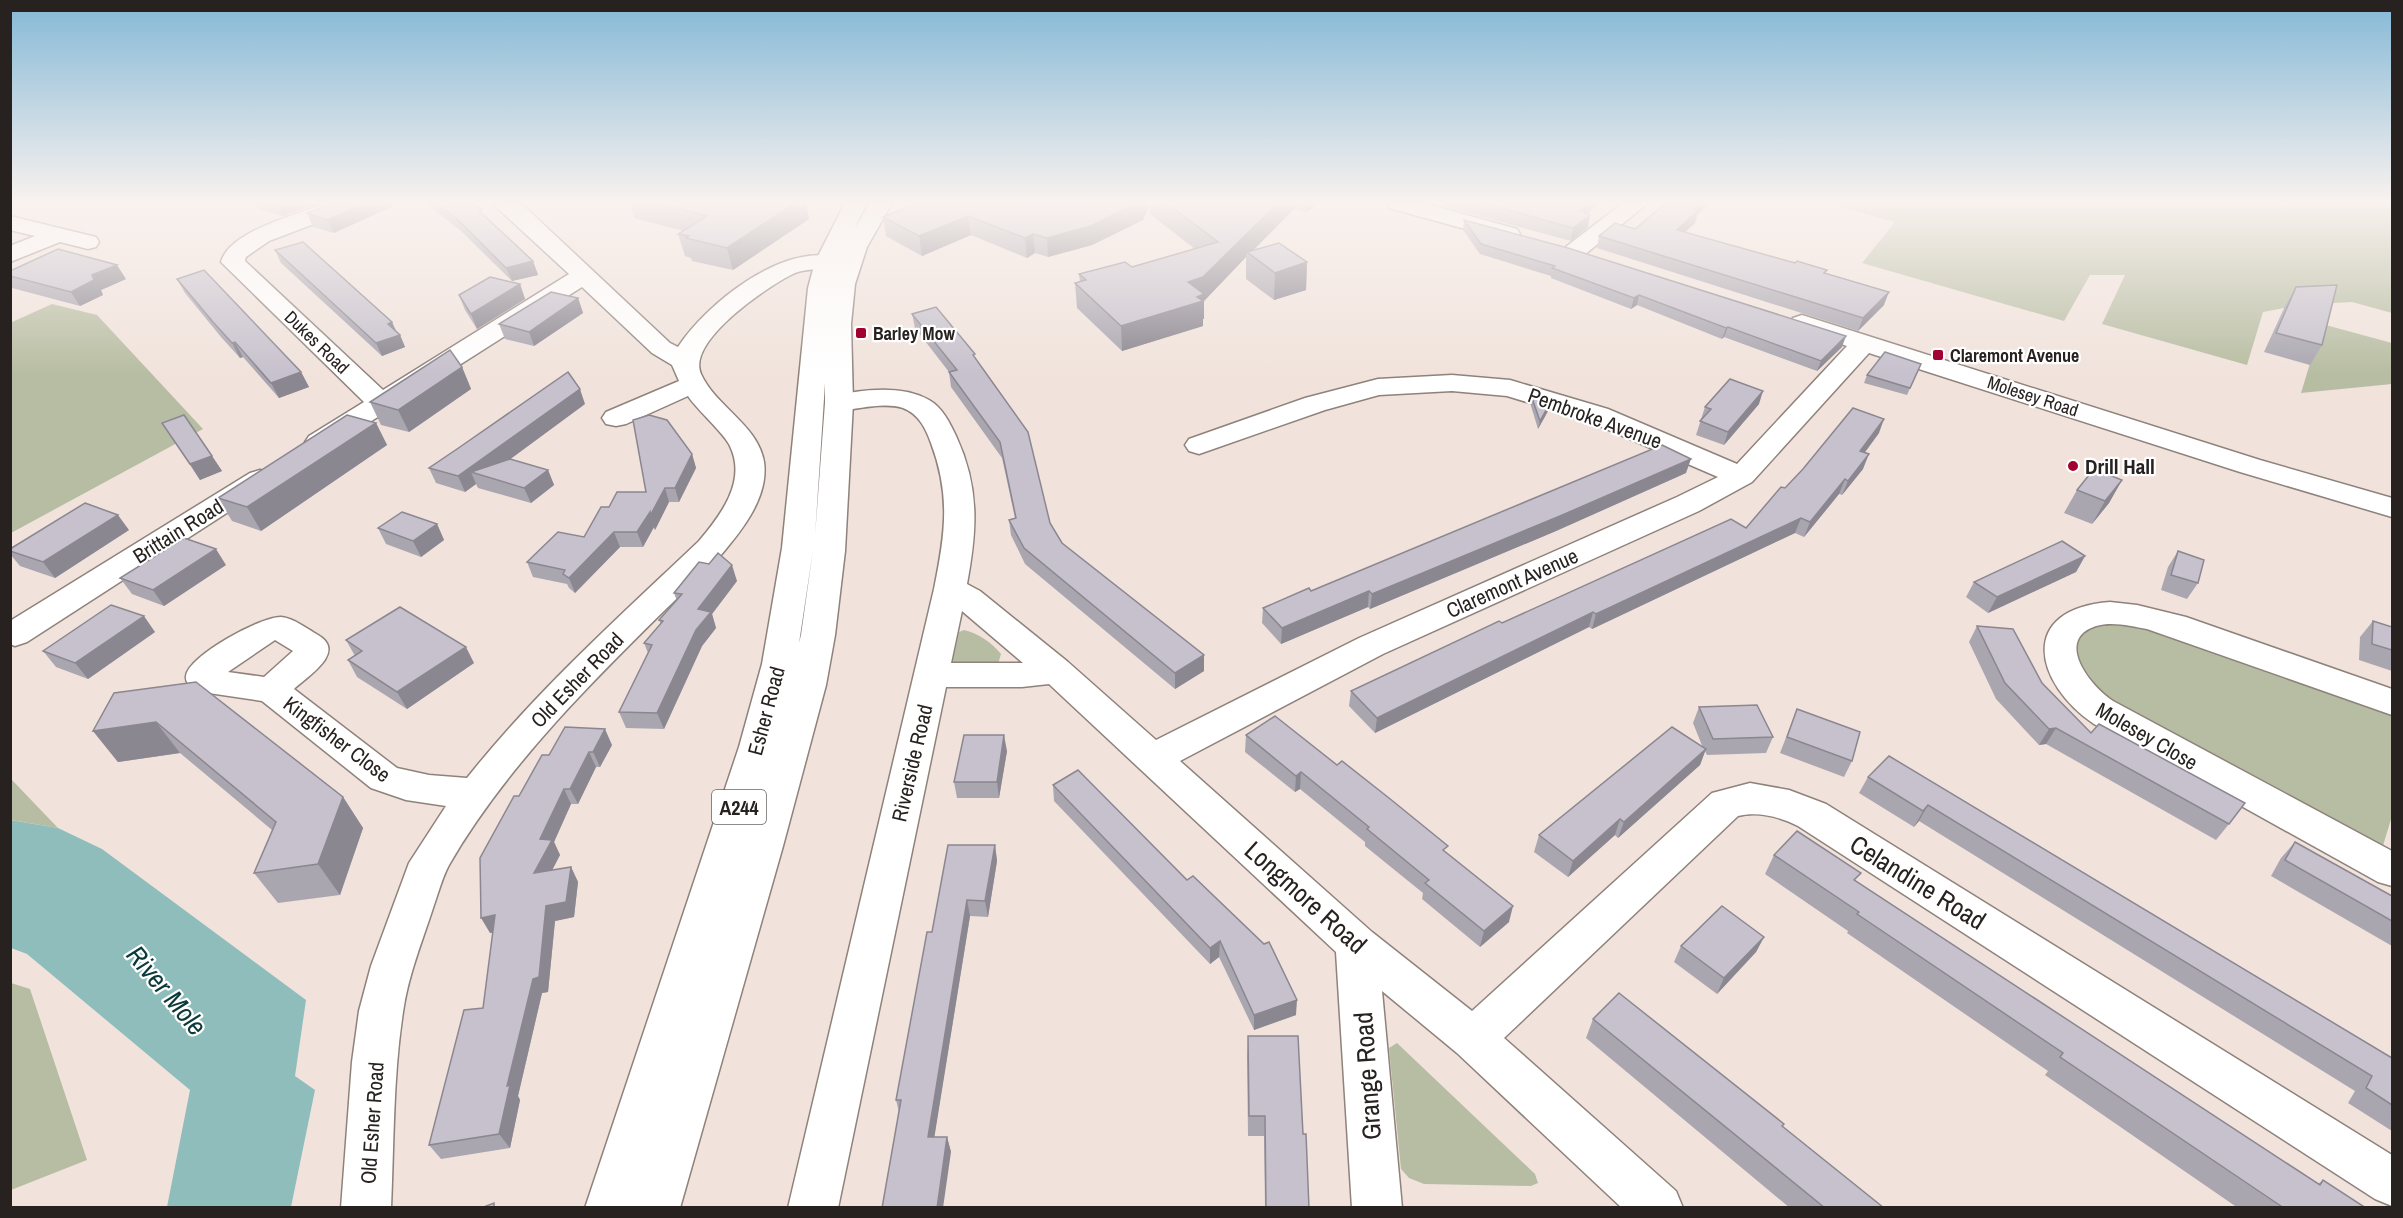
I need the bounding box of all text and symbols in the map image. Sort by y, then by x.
street label: Dukes Road [279,305,355,379]
place label: Barley Mow [873,321,956,346]
marker: Barley Mow [854,326,868,340]
place label: Claremont Avenue [1950,343,2079,368]
marker: Claremont Avenue [1931,348,1945,362]
street label: Molesey Road [1984,370,2082,422]
street label: Pembroke Avenue [1524,380,1666,456]
place label: Drill Hall [2085,452,2155,481]
marker: Drill Hall [2066,459,2080,473]
street label: Brittain Road [127,492,229,570]
street label: Claremont Avenue [1442,541,1582,625]
street label: Old Esher Road [524,626,630,734]
street label: Esher Road [740,663,792,759]
street label: Kingfisher Close [277,689,397,789]
street label: Molesey Close [2091,695,2203,777]
street label: Riverside Road [884,701,940,825]
road number: A244 [712,790,766,824]
street label: Celandine Road [1843,826,1993,938]
street label: Longmore Road [1237,833,1375,961]
water label: River Mole [119,937,215,1043]
street label: Grange Road [1345,1011,1389,1141]
street label: Old Esher Road [353,1061,391,1185]

